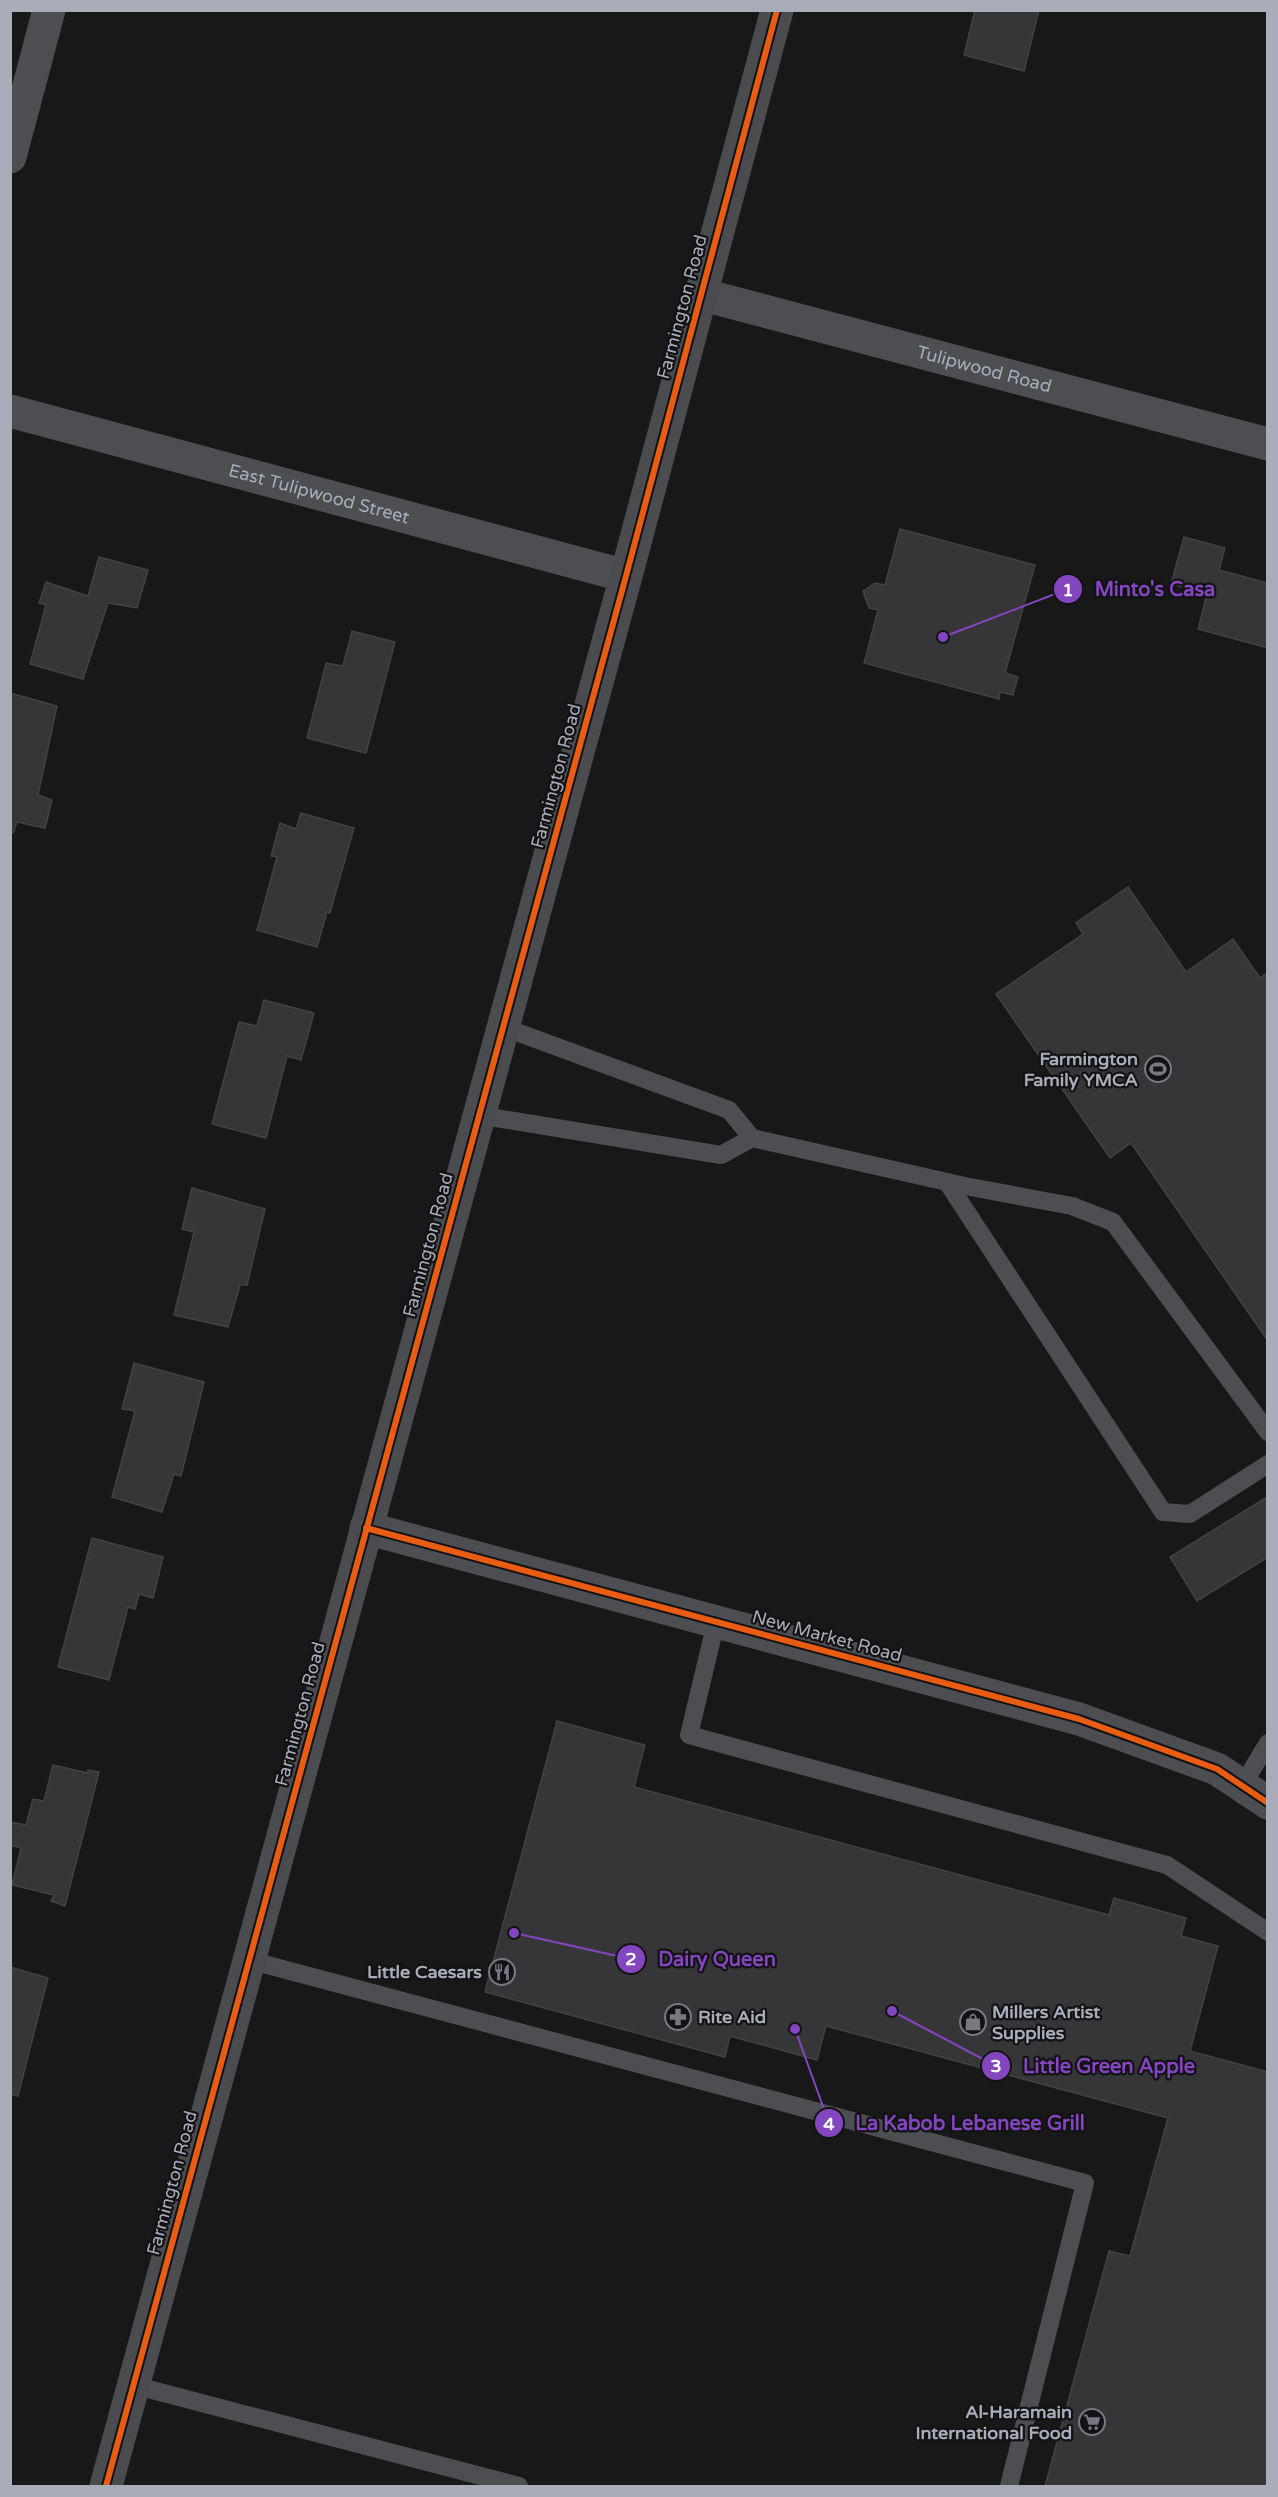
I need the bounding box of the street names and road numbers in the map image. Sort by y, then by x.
street label: Farmington Road [652,232,712,382]
street label: Tulipwood Road [915,341,1054,397]
street label: East Tulipwood Street [226,459,412,529]
street label: Farmington Road [526,701,586,851]
street label: Farmington Road [398,1170,458,1320]
street label: New Market Road [750,1605,904,1667]
street label: Farmington Road [270,1639,330,1789]
street label: Farmington Road [142,2108,202,2258]

